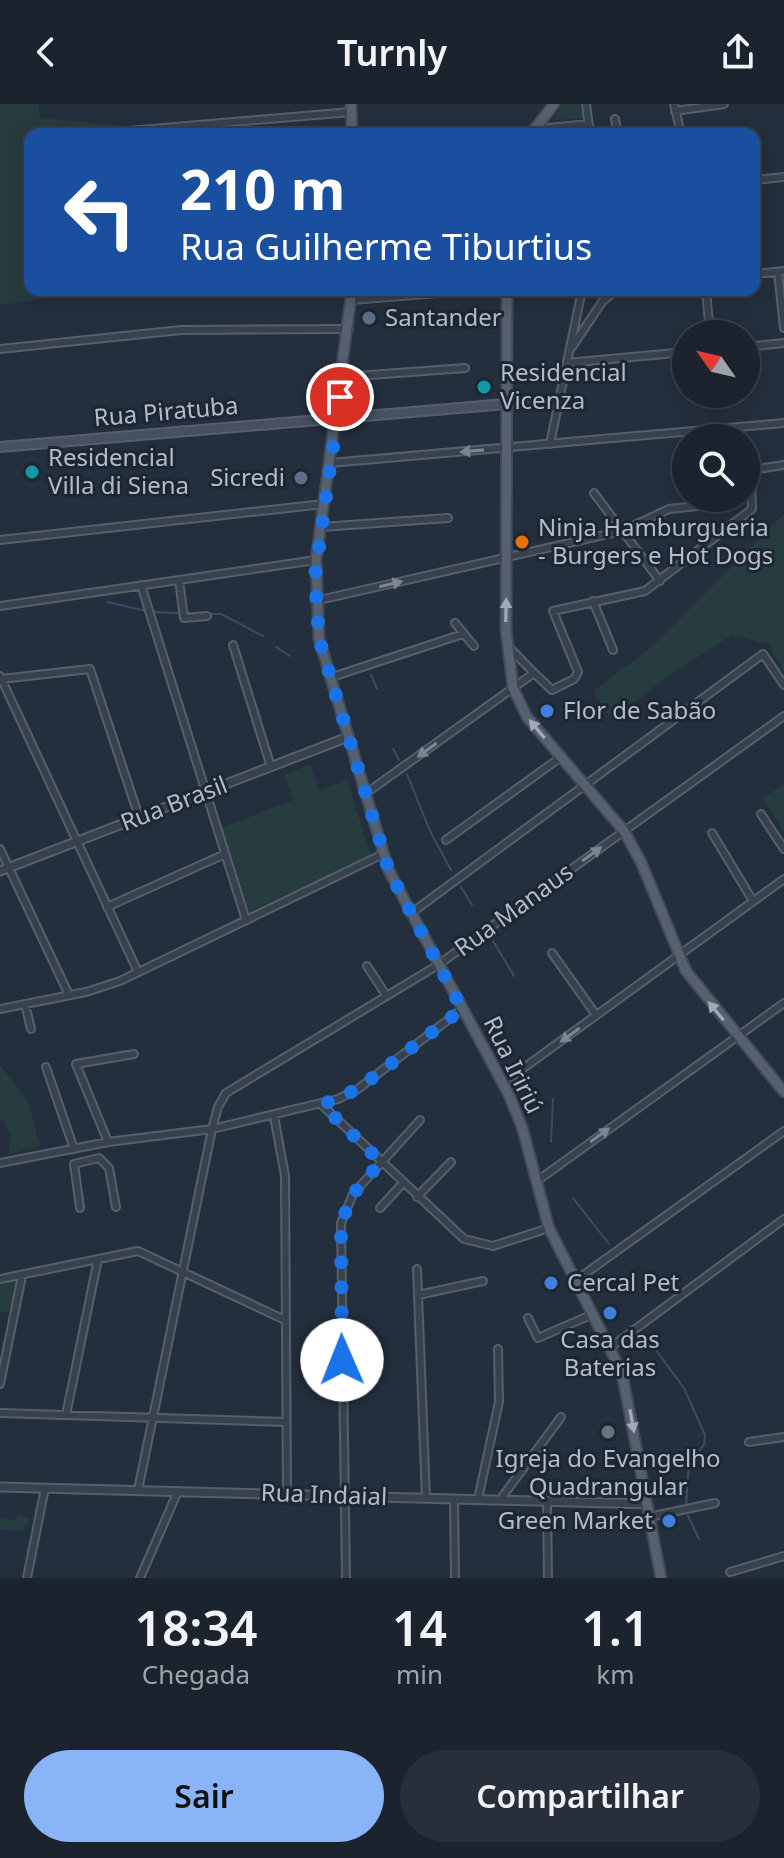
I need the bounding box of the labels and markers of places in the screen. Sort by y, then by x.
place label: Santander [385,300,502,333]
marker: Santander [360,309,378,327]
place label: Residencial Vicenza [500,355,627,416]
pin [306,363,374,431]
marker: Residencial Vicenza [475,378,493,396]
place label: Residencial Villa di Siena [48,440,189,501]
place label: Sicredi [210,460,285,493]
marker: Residencial Villa di Siena [23,463,41,481]
marker: Sicredi [292,469,310,487]
place label: Ninja Hamburgueria - Burgers e Hot Dogs [538,510,773,571]
marker: Ninja Hamburgueria - Burgers e Hot Dogs [513,533,531,551]
place label: Flor de Sabão [563,693,716,726]
marker: Flor de Sabão [538,702,556,720]
place label: Cercal Pet [567,1265,680,1298]
marker: Cercal Pet [542,1274,560,1292]
marker: Casa das Baterias [601,1304,619,1322]
place label: Casa das Baterias [560,1322,660,1383]
marker: Igreja do Evangelho Quadrangular [599,1423,617,1441]
place label: Igreja do Evangelho Quadrangular [496,1441,720,1502]
place label: Green Market [498,1503,653,1536]
marker: Green Market [660,1512,678,1530]

